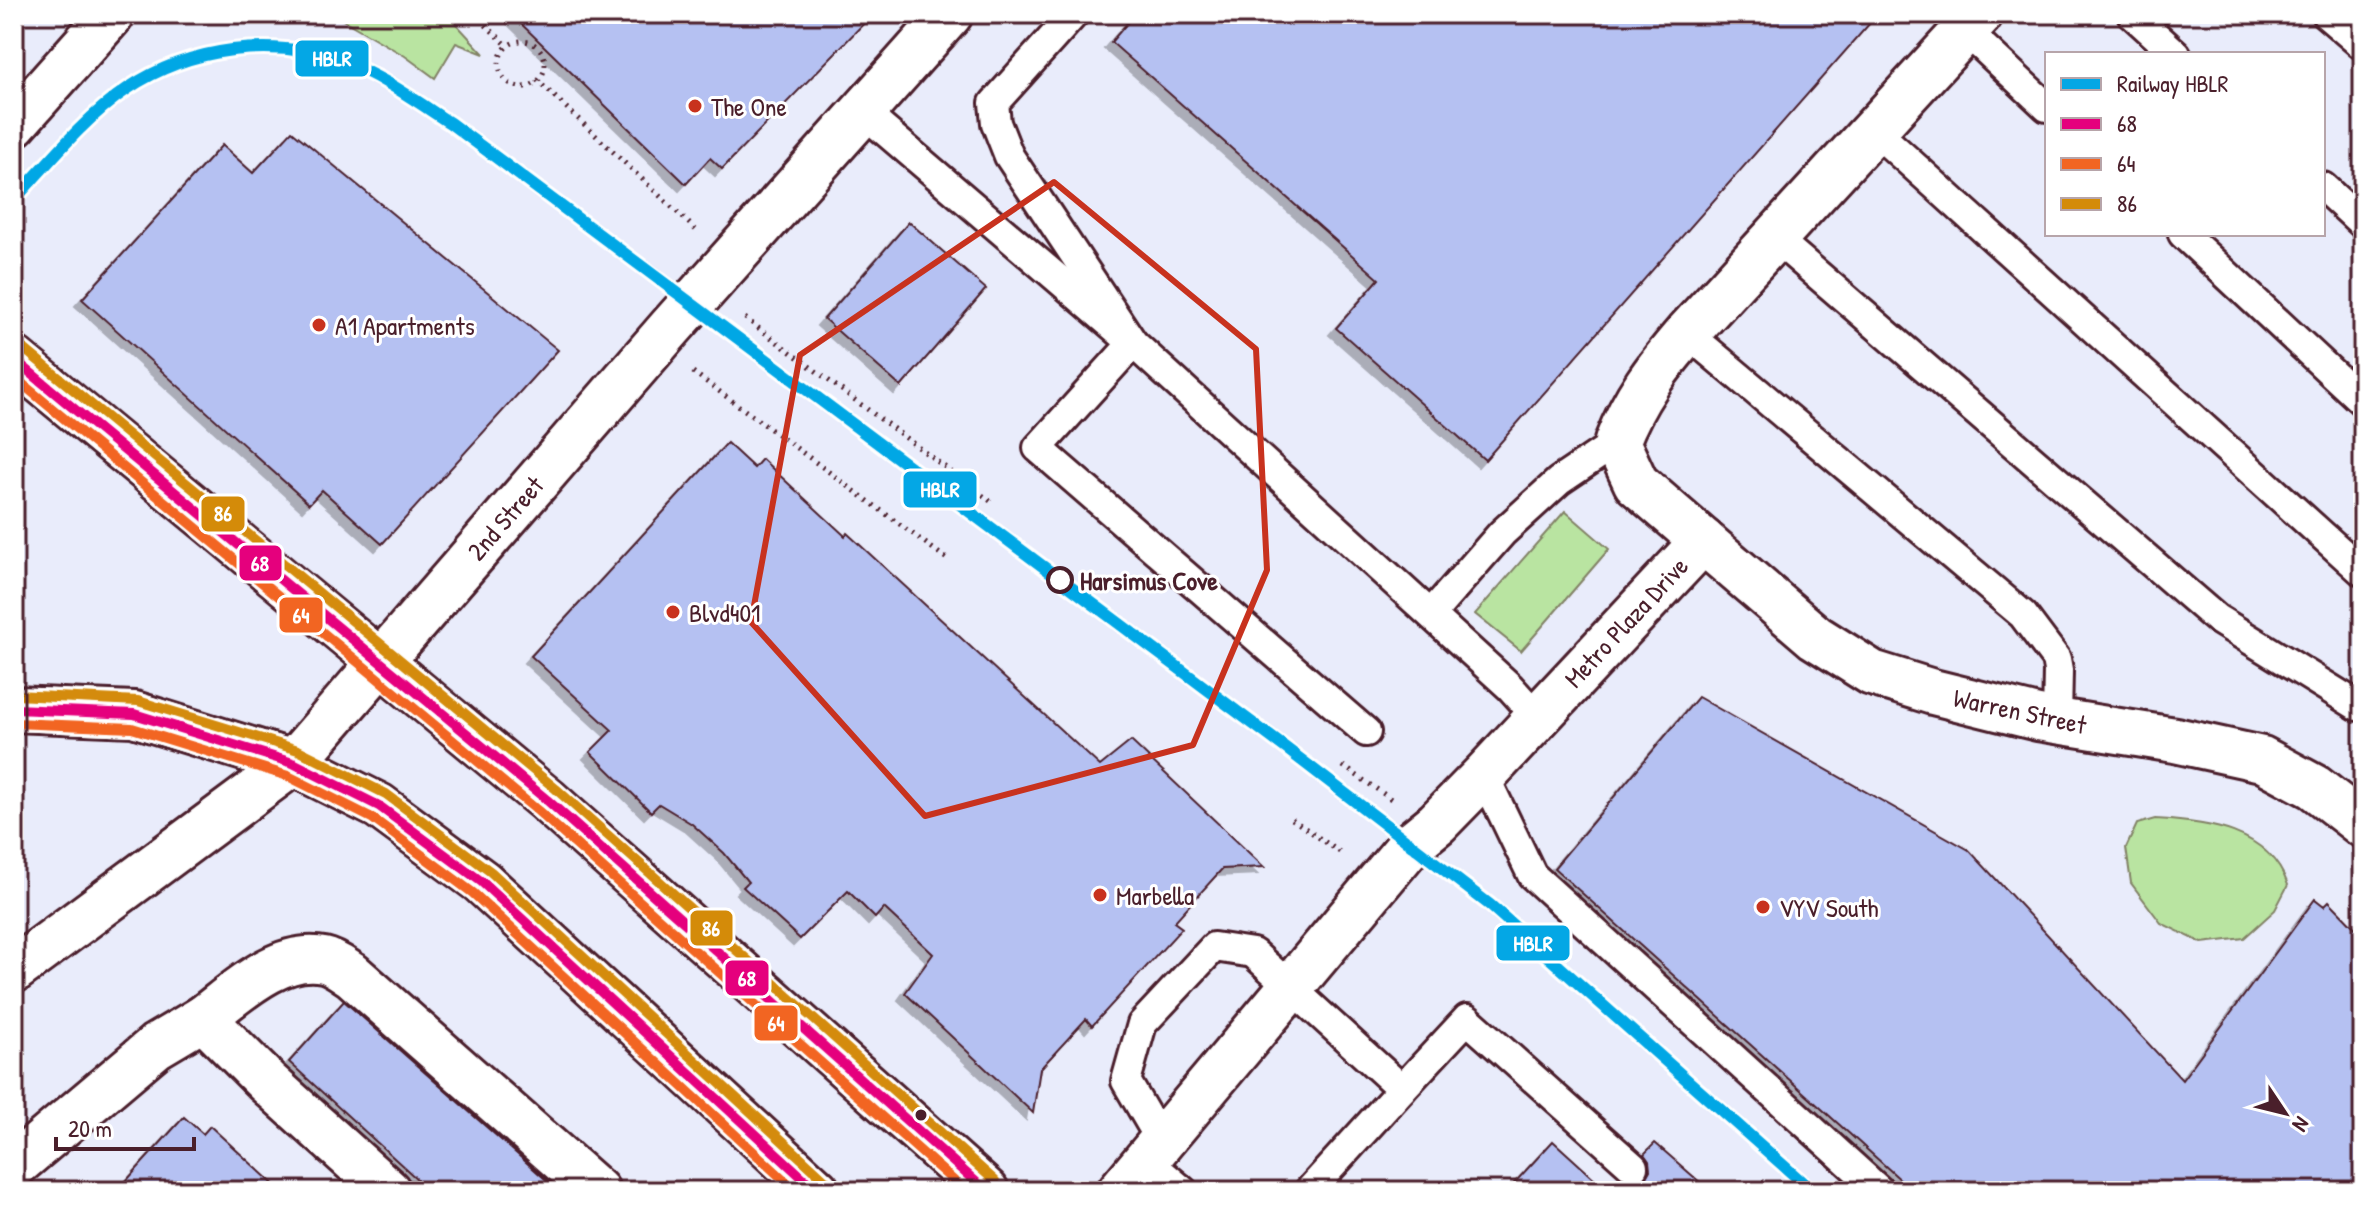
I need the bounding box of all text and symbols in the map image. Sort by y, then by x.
line badge: HBLR [294,39,370,78]
text: HBLR [312,43,352,73]
legend [2045,52,2325,236]
text: Railway HBLR [2117,67,2229,99]
place label: The One [711,89,787,124]
marker: The One [686,97,704,115]
text: 68 [2117,107,2137,139]
text: 64 [2117,147,2136,179]
text: 86 [2117,187,2137,219]
place label: A1 Apartments [335,308,475,343]
marker: A1 Apartments [310,316,328,334]
street label: 2nd Street [459,468,552,567]
line badge: HBLR [902,470,978,509]
text: HBLR [920,474,960,504]
line badge: 86 [200,495,246,533]
text: 86 [214,498,232,528]
line badge: 68 [238,544,283,582]
text: 68 [251,548,270,578]
street label: Metro Plaza Drive [1556,549,1696,695]
place label: Harsimus Cove [1080,563,1218,598]
marker: Harsimus Cove [1047,567,1073,593]
place label: Blvd401 [689,595,760,630]
line badge: 64 [278,596,324,634]
text: 64 [292,600,310,630]
marker: Blvd401 [664,603,682,621]
street label: Warren Street [1950,680,2091,742]
place label: Marbella [1116,878,1194,913]
marker: Marbella [1091,886,1109,904]
place label: VYV South [1779,890,1878,925]
marker: VYV South [1754,898,1772,916]
line badge: 86 [689,909,734,947]
text: 86 [702,913,720,943]
line badge: HBLR [1495,924,1571,962]
text: HBLR [1513,928,1553,958]
line badge: 68 [724,959,770,997]
text: 68 [738,963,757,993]
line badge: 64 [753,1004,799,1042]
text: 64 [767,1008,785,1038]
north arrow [2245,1073,2325,1153]
scale bar [56,1101,194,1151]
unlabelled marker [913,1107,929,1123]
text: N [2286,1111,2317,1138]
text: 20 m [68,1112,112,1144]

